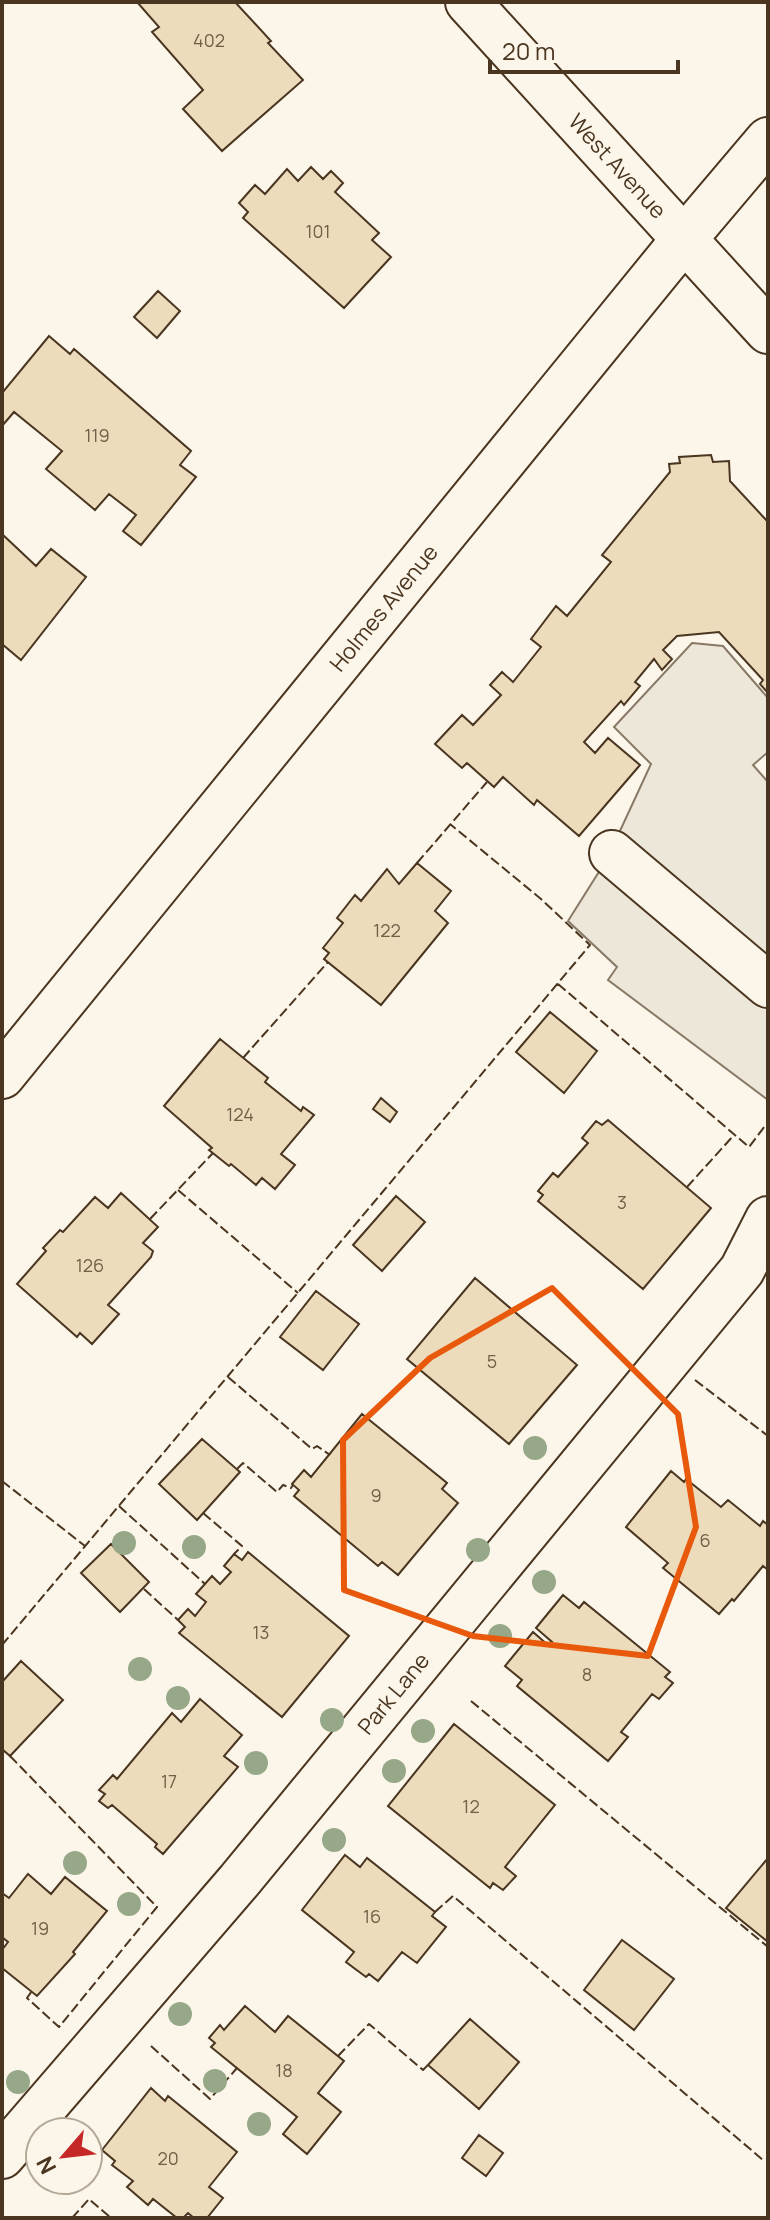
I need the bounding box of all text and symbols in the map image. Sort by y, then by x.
scale bar [490,24,678,74]
house number: 402 [193,28,225,52]
text: 20 m [502,34,555,67]
street label: West Avenue [562,107,673,225]
house number: 101 [305,219,331,243]
house number: 119 [84,423,110,447]
street label: Holmes Avenue [323,538,445,678]
house number: 122 [373,918,401,942]
house number: 124 [226,1102,254,1126]
house number: 3 [617,1190,627,1214]
house number: 126 [76,1253,104,1277]
house number: 5 [487,1349,497,1373]
house number: 9 [370,1483,382,1507]
house number: 6 [699,1528,711,1552]
house number: 13 [253,1620,269,1644]
street label: Park Lane [351,1646,436,1741]
house number: 8 [582,1662,592,1686]
house number: 17 [161,1769,177,1793]
house number: 12 [462,1794,480,1818]
house number: 16 [363,1904,381,1928]
house number: 19 [31,1916,49,1940]
house number: 18 [275,2058,293,2082]
north arrow [24,2116,104,2196]
house number: 20 [157,2146,179,2170]
text: N [29,2151,63,2179]

